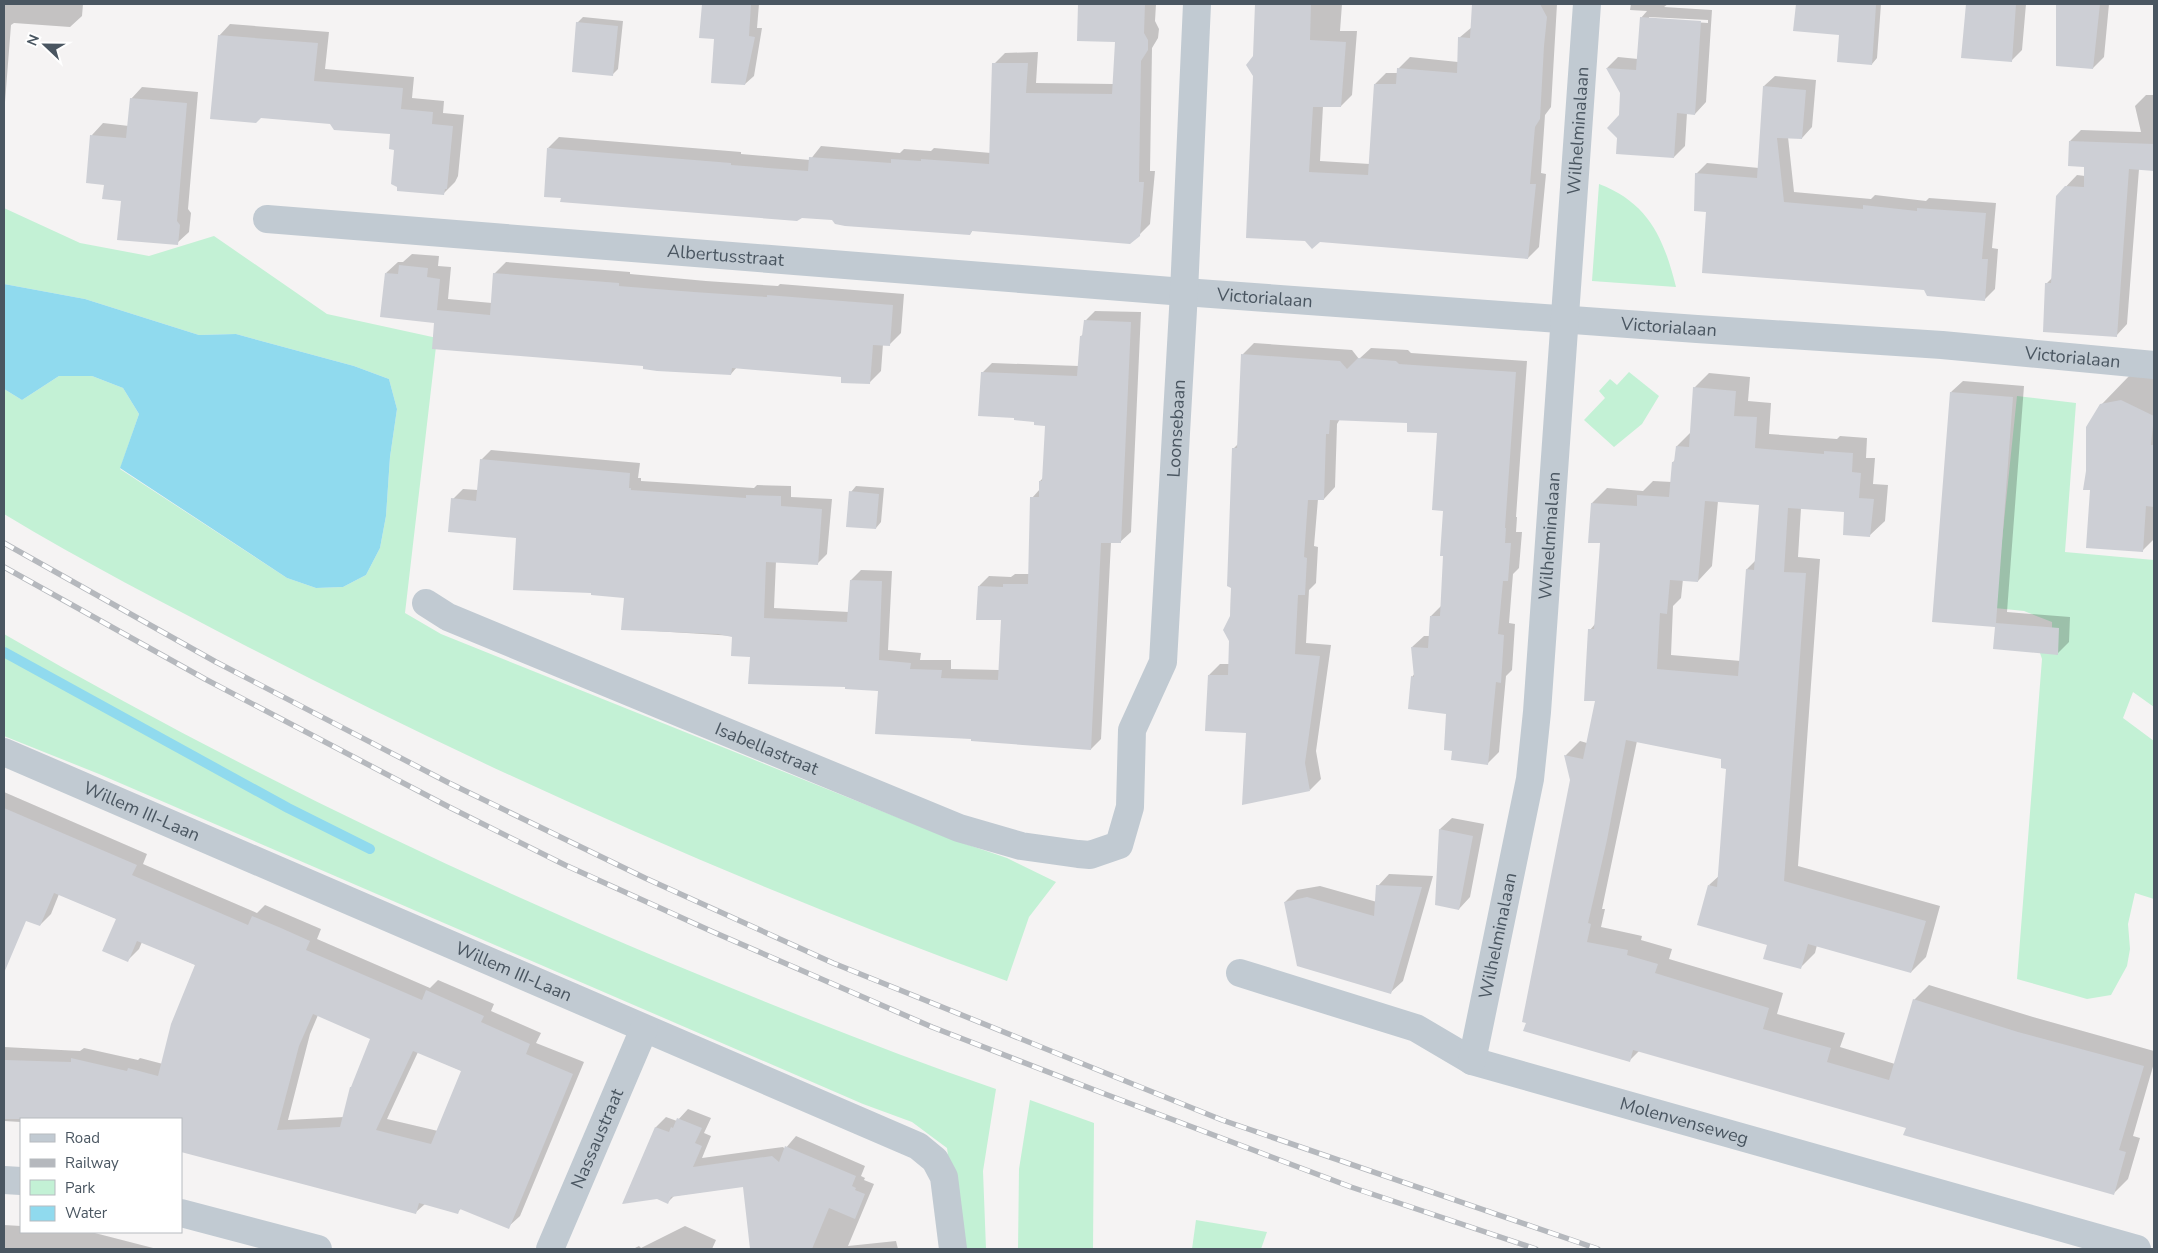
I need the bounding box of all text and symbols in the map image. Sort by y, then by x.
north arrow [20,20,70,70]
text: N [23,32,44,49]
street label: Wilhelminalaan [1562,66,1595,196]
street label: Albertusstraat [666,239,786,272]
street label: Victorialaan [1215,282,1314,313]
street label: Victorialaan [1619,311,1718,342]
street label: Victorialaan [2023,341,2122,374]
street label: Loonsebaan [1161,379,1191,478]
street label: Wilhelminalaan [1533,471,1566,601]
street label: Isabellastraat [712,717,823,781]
street label: Willem III-Laan [80,776,204,847]
street label: Wilhelminalaan [1473,870,1522,1001]
street label: Willem III-Laan [452,936,576,1007]
street label: Nassaustraat [565,1084,629,1192]
street label: Molenvenseweg [1617,1091,1751,1151]
legend [20,1118,182,1233]
text: Road [65,1128,100,1148]
text: Railway [65,1153,119,1173]
text: Park [65,1178,95,1198]
text: Water [65,1203,108,1223]

